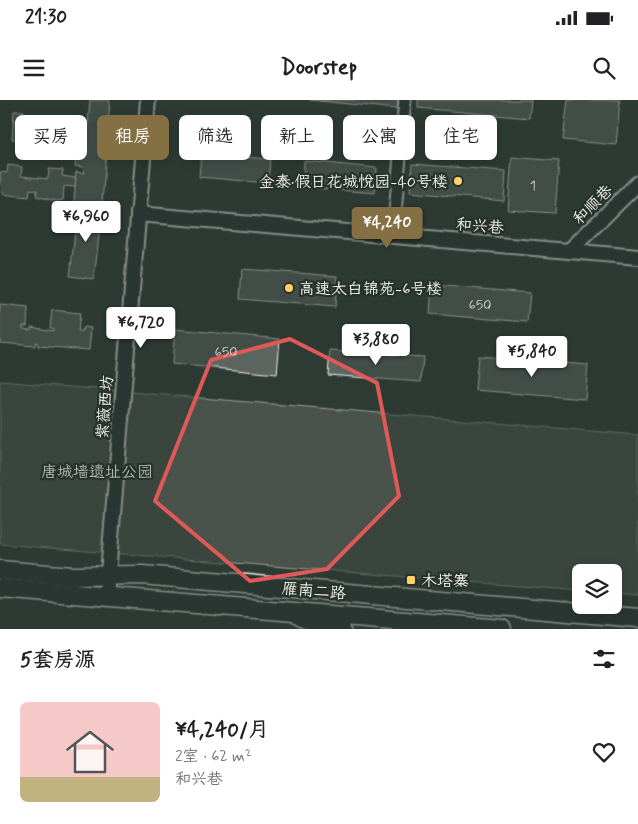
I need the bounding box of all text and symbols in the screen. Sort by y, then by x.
text: 21:30 [25,5,67,30]
icon: menu [20,54,48,82]
text: Doorstep [281,54,357,82]
icon: search [590,54,618,82]
chip: 买房 [15,115,87,160]
chip: 租房 [97,115,169,160]
chip: 筛选 [179,115,251,160]
chip: 新上 [261,115,333,160]
chip: 公寓 [343,115,415,160]
chip: 住宅 [425,115,497,160]
place label: 金泰·假日花城悦园-40号楼 [259,172,448,193]
marker: 金泰·假日花城悦园-40号楼 [452,175,464,187]
house number: 1 [530,177,536,195]
street label: 和顺巷 [569,181,617,229]
pin: ¥6,960 [45,200,127,243]
text: ¥6,960 [63,206,109,227]
pin: ¥4,240 [346,206,428,249]
text: ¥4,240 [363,212,411,233]
street label: 和兴巷 [455,214,505,239]
place label: 高速太白锦苑-6号楼 [299,279,442,300]
marker: 高速太白锦苑-6号楼 [283,282,295,294]
house number: 650 [468,296,492,314]
pin: ¥6,720 [100,306,182,349]
text: ¥6,720 [117,312,165,333]
pin: ¥3,880 [335,324,417,366]
text: ¥3,880 [353,329,399,350]
pin: ¥5,840 [491,336,573,378]
text: ¥5,840 [507,341,557,362]
house number: 650 [214,343,238,361]
street label: 紫薇西坊 [92,374,119,440]
park label: 唐城墙遗址公园 [41,462,153,483]
map controls [572,564,622,614]
button: layers [572,564,622,614]
place label: 木塔寨 [421,571,469,592]
marker: 木塔寨 [405,574,417,586]
street label: 雁南二路 [281,578,347,605]
icon: filters [590,645,618,673]
text: 5套房源 [20,646,96,674]
text: ¥4,240/月 [175,716,269,744]
icon: home [60,722,120,782]
icon: heart [590,738,618,766]
text: 2室 · 62 m² [175,746,252,767]
text: 和兴巷 [175,769,223,790]

